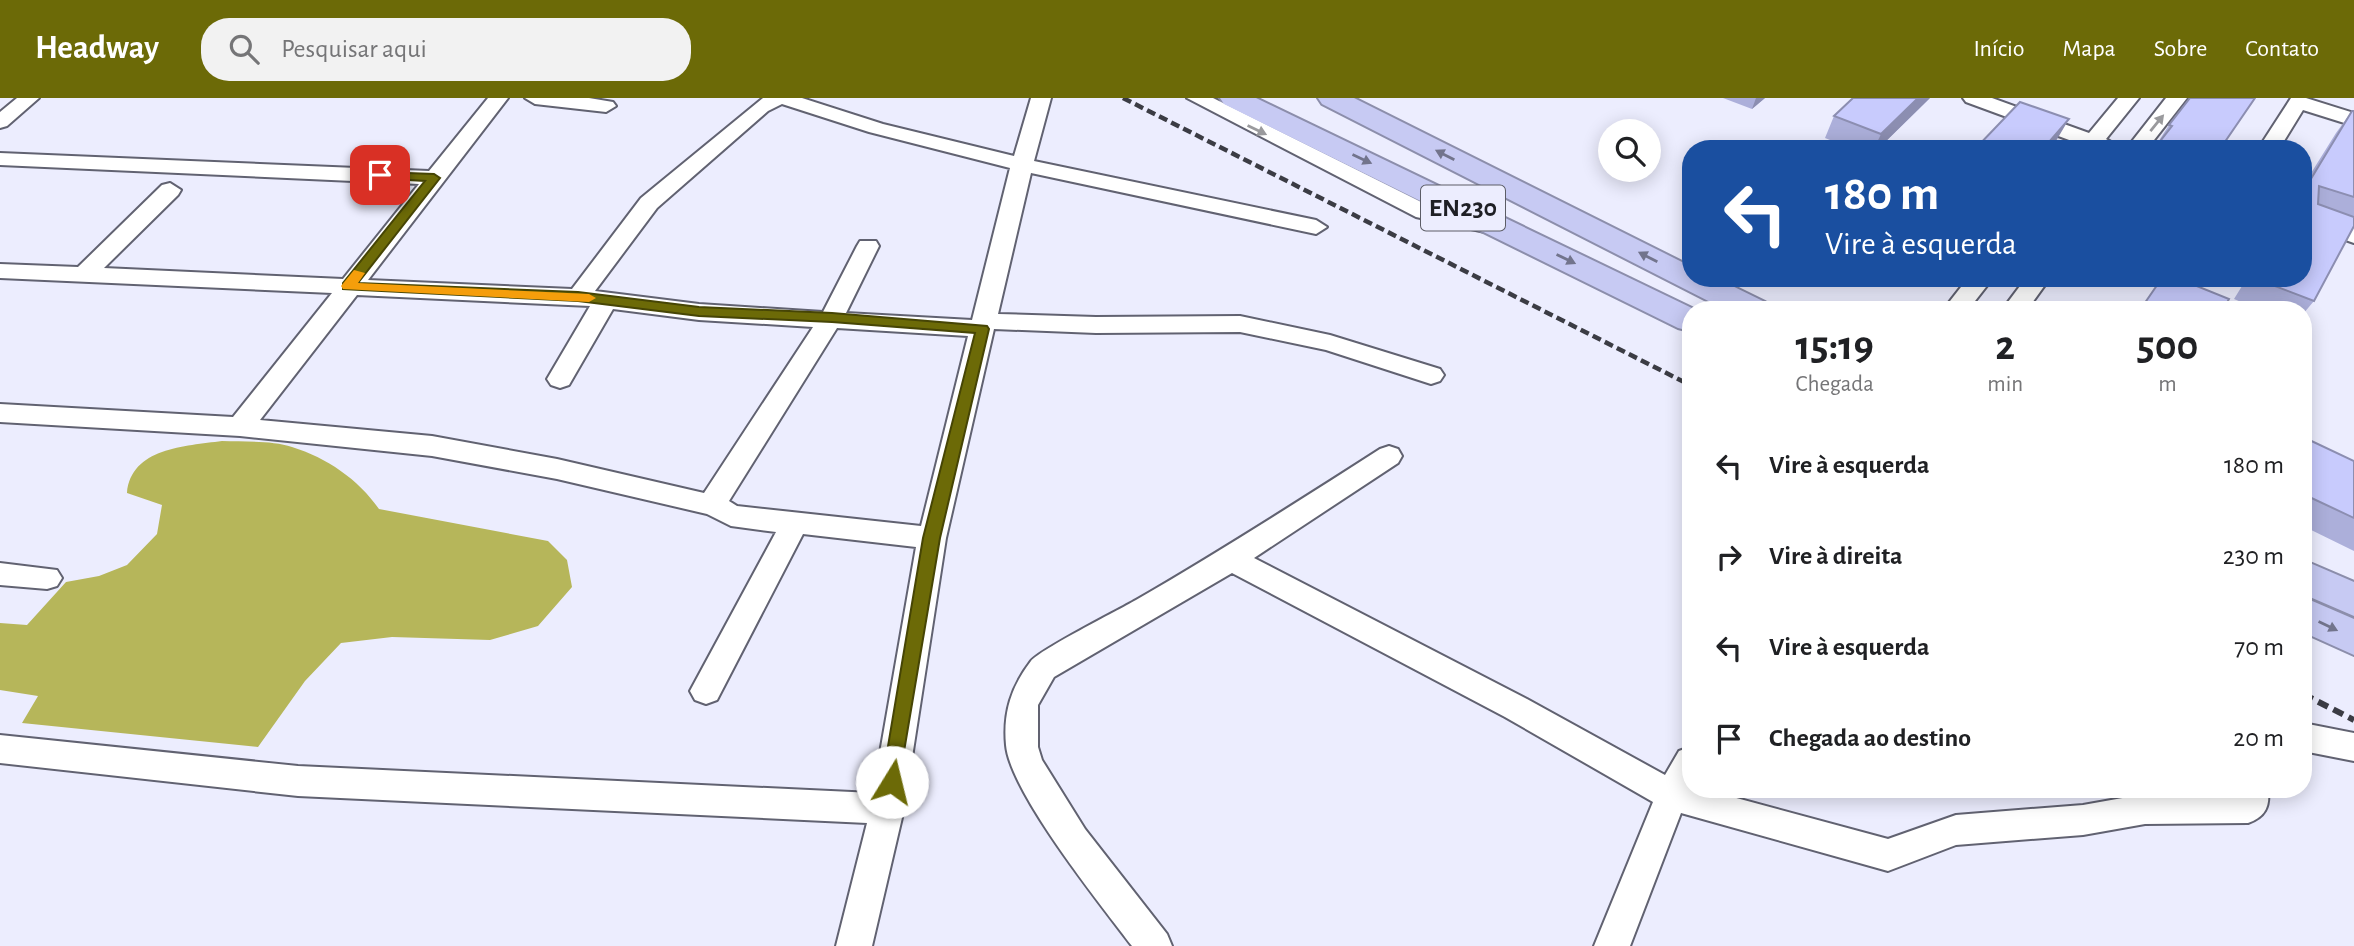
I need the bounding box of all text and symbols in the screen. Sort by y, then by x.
search box [201,18,691,81]
icon: search [225,30,263,68]
text: Headway [35,32,159,65]
text: Pesquisar aqui [281,36,427,62]
text: Início [1973,37,2025,61]
text: Mapa [2063,37,2116,61]
text: Sobre [2154,37,2207,61]
text: Contato [2245,37,2319,61]
one-way arrow [2149,115,2164,133]
map controls [1598,119,1661,182]
button: search [1598,119,1661,182]
one-way arrow [1247,124,1267,135]
pin [350,145,410,205]
one-way arrow [1435,149,1455,160]
one-way arrow [1352,153,1372,164]
icon: arrive [361,156,399,194]
icon: left [1710,168,1801,259]
text: 180 m [1825,170,1939,219]
road number: EN230 [1421,186,1505,230]
text: Vire à esquerda [1825,228,2017,260]
one-way arrow [1638,251,1658,263]
one-way arrow [1556,253,1576,264]
text: 15:19 [1795,325,1874,367]
text: 2 [1995,325,2015,367]
text: 500 [2137,325,2199,367]
text: Chegada [1795,373,1874,396]
text: min [1987,373,2023,396]
text: m [2158,373,2177,396]
icon: left [1710,447,1748,485]
text: Vire à esquerda [1769,452,1930,478]
text: 180 m [2224,452,2284,478]
icon: right [1710,538,1748,576]
text: Vire à direita [1769,543,1903,569]
text: 230 m [2223,543,2284,569]
one-way arrow [2318,620,2339,631]
icon: left [1710,629,1748,667]
text: Vire à esquerda [1769,634,1930,660]
text: 70 m [2234,634,2284,660]
icon: arrive [1710,720,1748,758]
text: Chegada ao destino [1769,725,1971,751]
text: 20 m [2233,725,2284,751]
position arrow [855,745,929,819]

